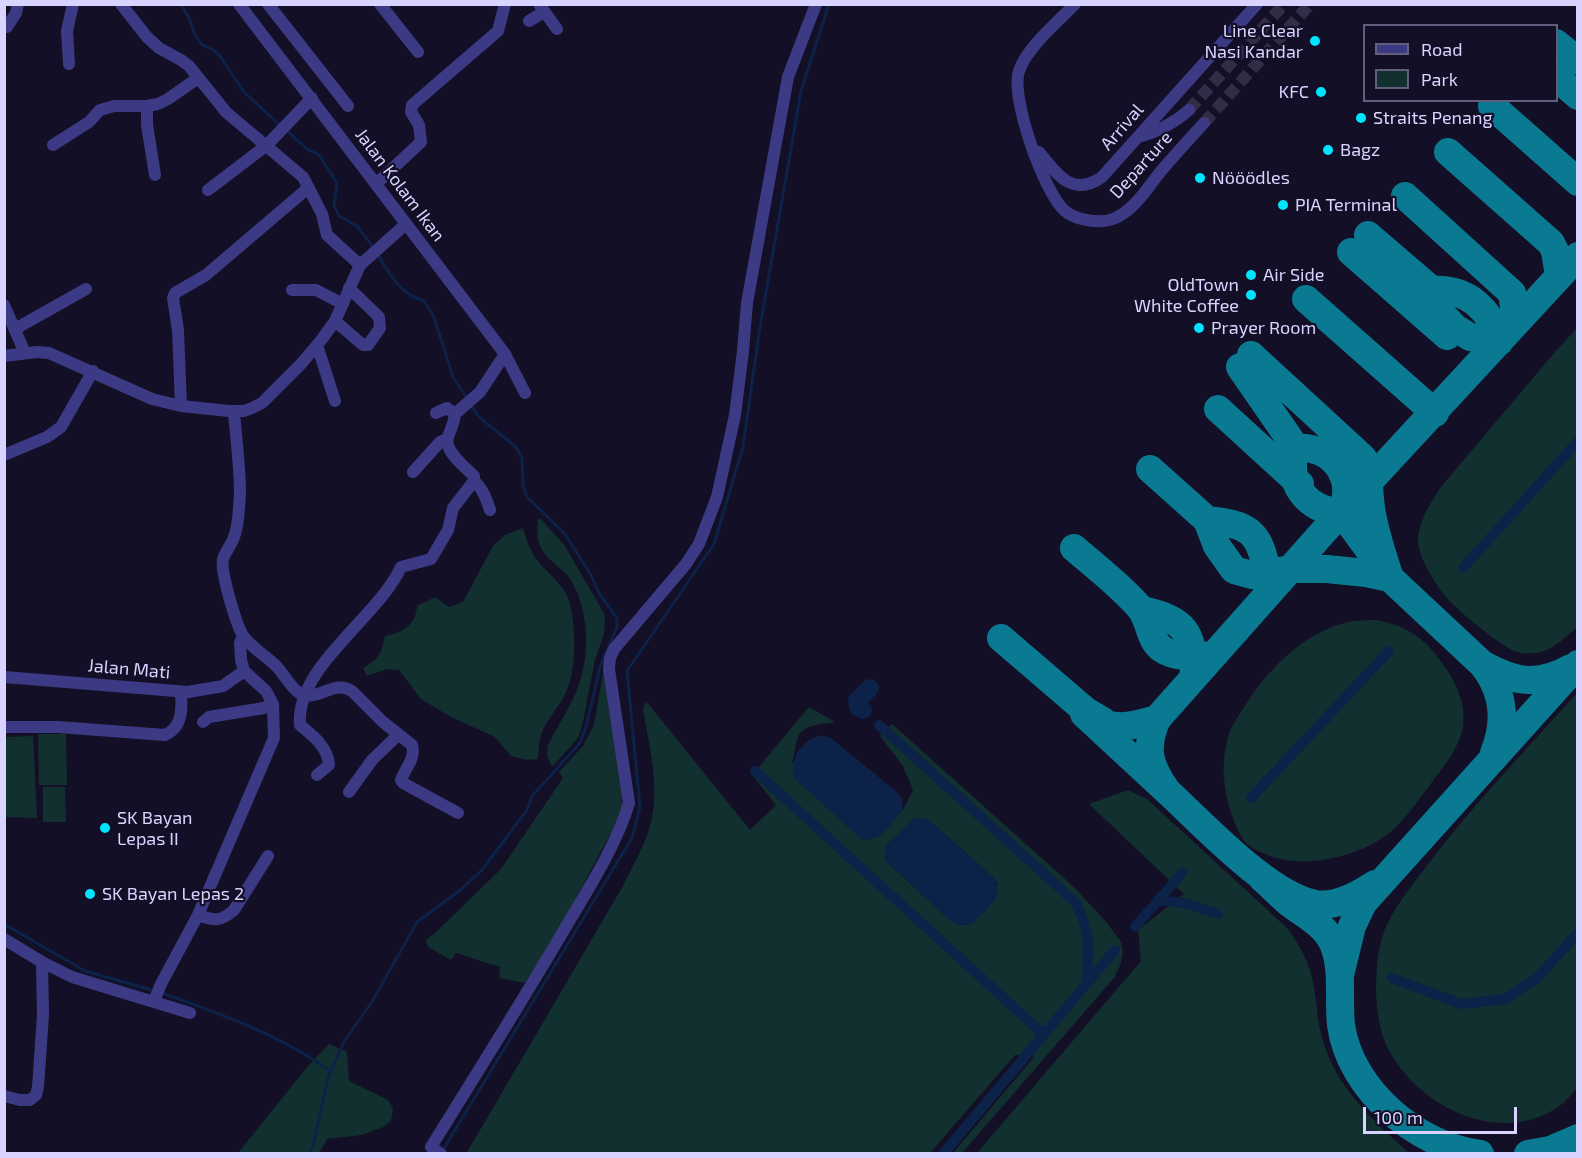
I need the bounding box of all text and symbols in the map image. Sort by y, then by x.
place label: Line Clear Nasi Kandar [1204,20,1303,63]
legend [1363,24,1558,102]
marker: Line Clear Nasi Kandar [1308,34,1322,48]
text: Road [1421,38,1462,60]
text: Park [1421,68,1458,90]
place label: KFC [1279,81,1309,103]
marker: KFC [1314,85,1328,99]
street label: Arrival [1096,99,1148,155]
place label: Straits Penang [1373,107,1492,129]
marker: Straits Penang [1354,111,1368,125]
street label: Jalan Kolam Ikan [351,124,449,246]
street label: Departure [1105,127,1177,203]
place label: Bagz [1340,139,1380,161]
marker: Bagz [1321,143,1335,157]
place label: Nööödles [1212,167,1290,189]
marker: Nööödles [1193,171,1207,185]
place label: PIA Terminal [1295,194,1397,216]
marker: PIA Terminal [1276,198,1290,212]
place label: Air Side [1263,264,1324,286]
marker: Air Side [1244,268,1258,282]
place label: OldTown White Coffee [1134,274,1239,316]
marker: OldTown White Coffee [1244,288,1258,302]
place label: Prayer Room [1211,317,1316,339]
marker: Prayer Room [1192,321,1206,335]
street label: Jalan Mati [87,655,171,683]
place label: SK Bayan Lepas II [117,807,193,850]
marker: SK Bayan Lepas II [98,821,112,835]
place label: SK Bayan Lepas 2 [102,883,244,905]
marker: SK Bayan Lepas 2 [83,887,97,901]
scale bar [1366,1095,1520,1133]
text: 100 m [1374,1106,1423,1128]

